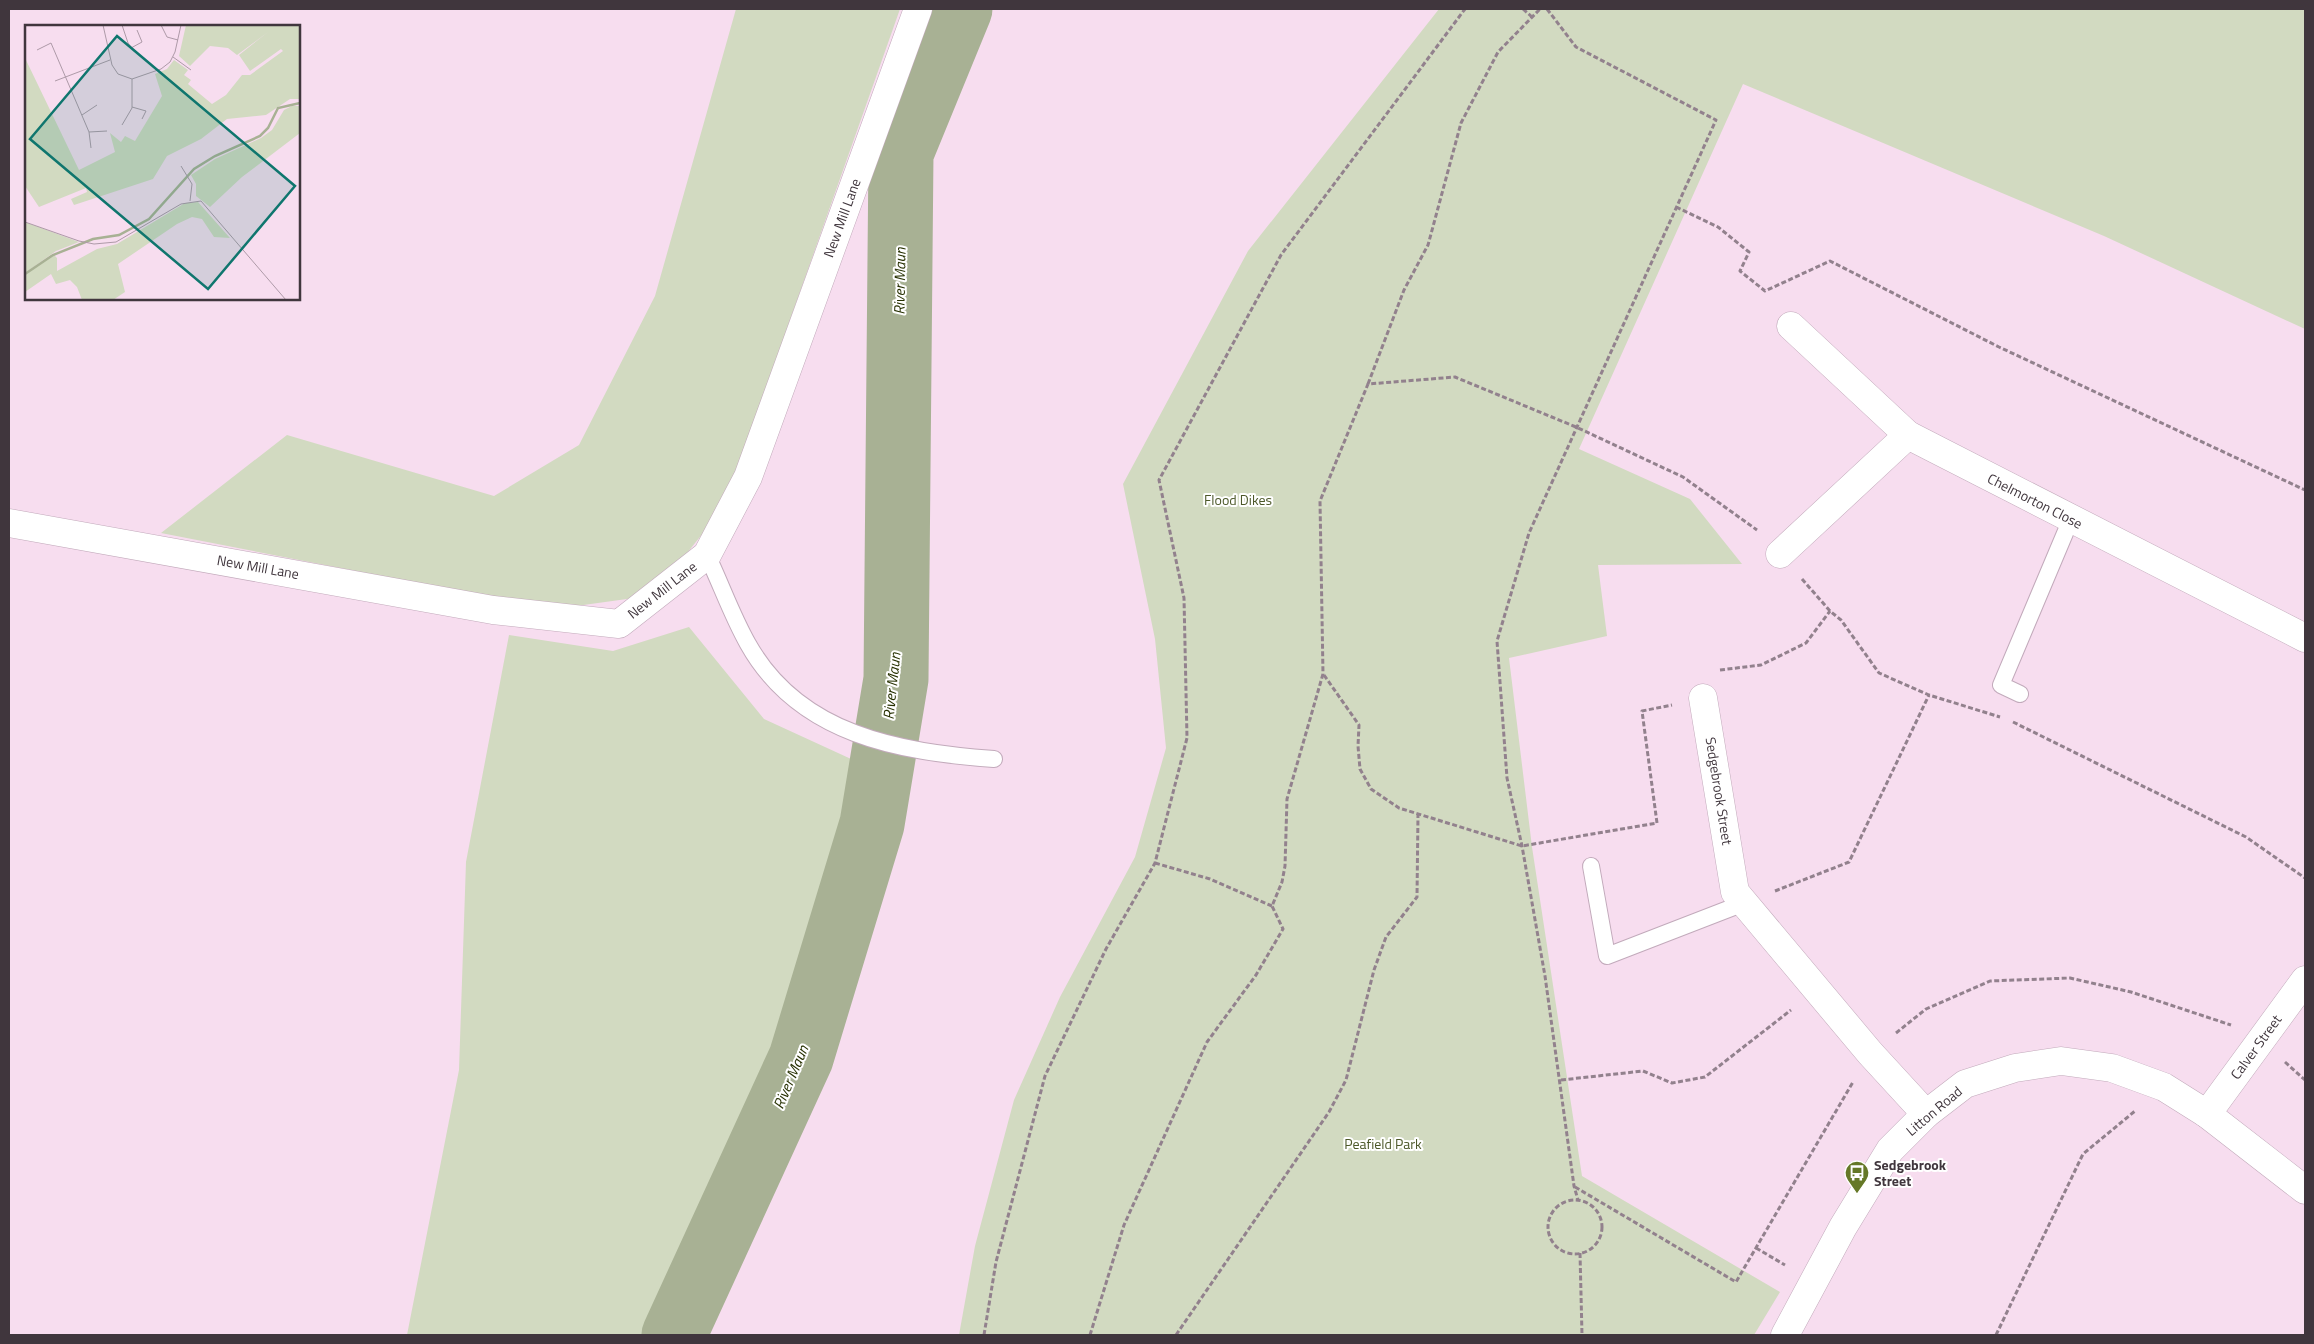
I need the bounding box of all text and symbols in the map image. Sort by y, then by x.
inset map [25,25,300,300]
street label: New Mill Lane [817,175,866,260]
water label: River Maun [887,247,912,315]
street label: Chelmorton Close [1984,468,2086,534]
park label: Flood Dikes [1204,489,1272,510]
street label: New Mill Lane [215,549,301,584]
street label: New Mill Lane [623,556,701,623]
water label: River Maun [877,651,907,721]
street label: Sedgebrook Street [1701,735,1738,847]
street label: Calver Street [2225,1010,2286,1083]
water label: River Maun [767,1041,814,1112]
street label: Litton Road [1901,1081,1966,1140]
park label: Peafield Park [1344,1133,1422,1154]
place label: Sedgebrook Street [1874,1154,1947,1191]
bus stop icon: Sedgebrook Street [1844,1160,1870,1194]

